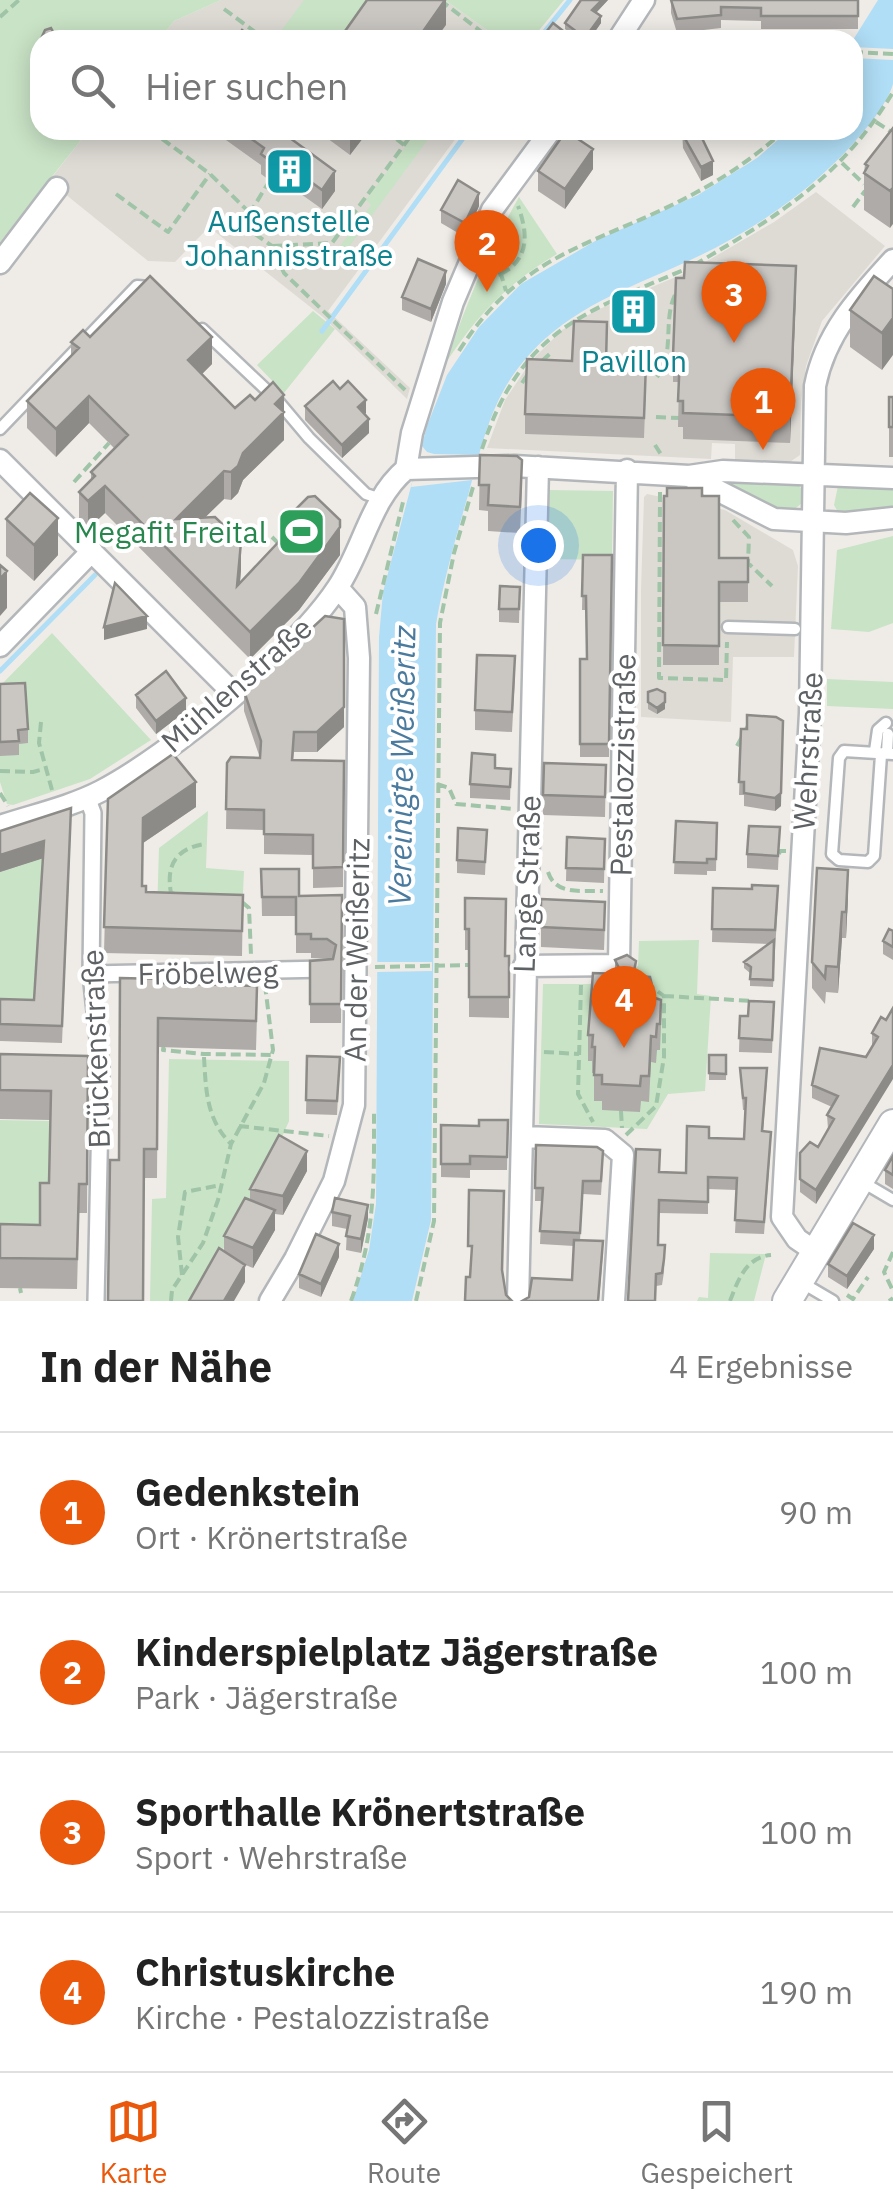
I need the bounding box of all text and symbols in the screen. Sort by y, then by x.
search box [30,30,863,140]
icon: search [65,58,120,113]
text: Hier suchen [145,61,348,110]
building icon: Außenstelle Johannisstraße [263,145,315,197]
place label: Außenstelle Johannisstraße [185,201,393,274]
pin: 2 [454,210,520,292]
pin: 3 [702,260,766,343]
building icon: Pavillon [608,285,660,337]
place label: Pavillon [581,341,687,380]
pin: 1 [730,368,796,450]
sports icon: Megafit Freital [276,505,328,557]
place label: Megafit Freital [74,512,267,551]
your location [513,520,564,571]
street label: Mühlenstraße [152,608,320,760]
water label: Vereinigte Weißeritz [378,625,424,907]
street label: Pestalozzistraße [601,653,643,877]
street label: Wehrstraße [783,671,831,831]
street label: Lange Straße [503,794,549,974]
street label: An der Weißeritz [335,838,377,1062]
street label: Brückenstraße [72,949,118,1149]
street label: Fröbelweg [137,951,279,993]
pin: 4 [592,966,656,1048]
text: In der Nähe [40,1339,272,1394]
text: 4 Ergebnisse [669,1345,853,1387]
text: Gedenkstein [135,1467,360,1516]
text: 1 [63,1491,82,1533]
text: 90 m [779,1491,853,1533]
text: Ort · Krönertstraße [135,1516,408,1558]
text: Kinderspielplatz Jägerstraße [135,1627,658,1676]
text: 2 [63,1651,82,1693]
text: 100 m [760,1651,853,1693]
text: Park · Jägerstraße [135,1676,398,1718]
text: Sporthalle Krönertstraße [135,1787,585,1836]
text: 3 [63,1811,82,1853]
text: 100 m [760,1811,853,1853]
text: Sport · Wehrstraße [135,1836,408,1878]
text: Christuskirche [135,1947,395,1996]
text: 4 [63,1971,82,2013]
text: 190 m [760,1971,853,2013]
text: Kirche · Pestalozzistraße [135,1996,490,2038]
tab: Karte [100,2094,167,2191]
tab: Route [367,2094,441,2191]
tab: Gespeichert [641,2094,793,2191]

